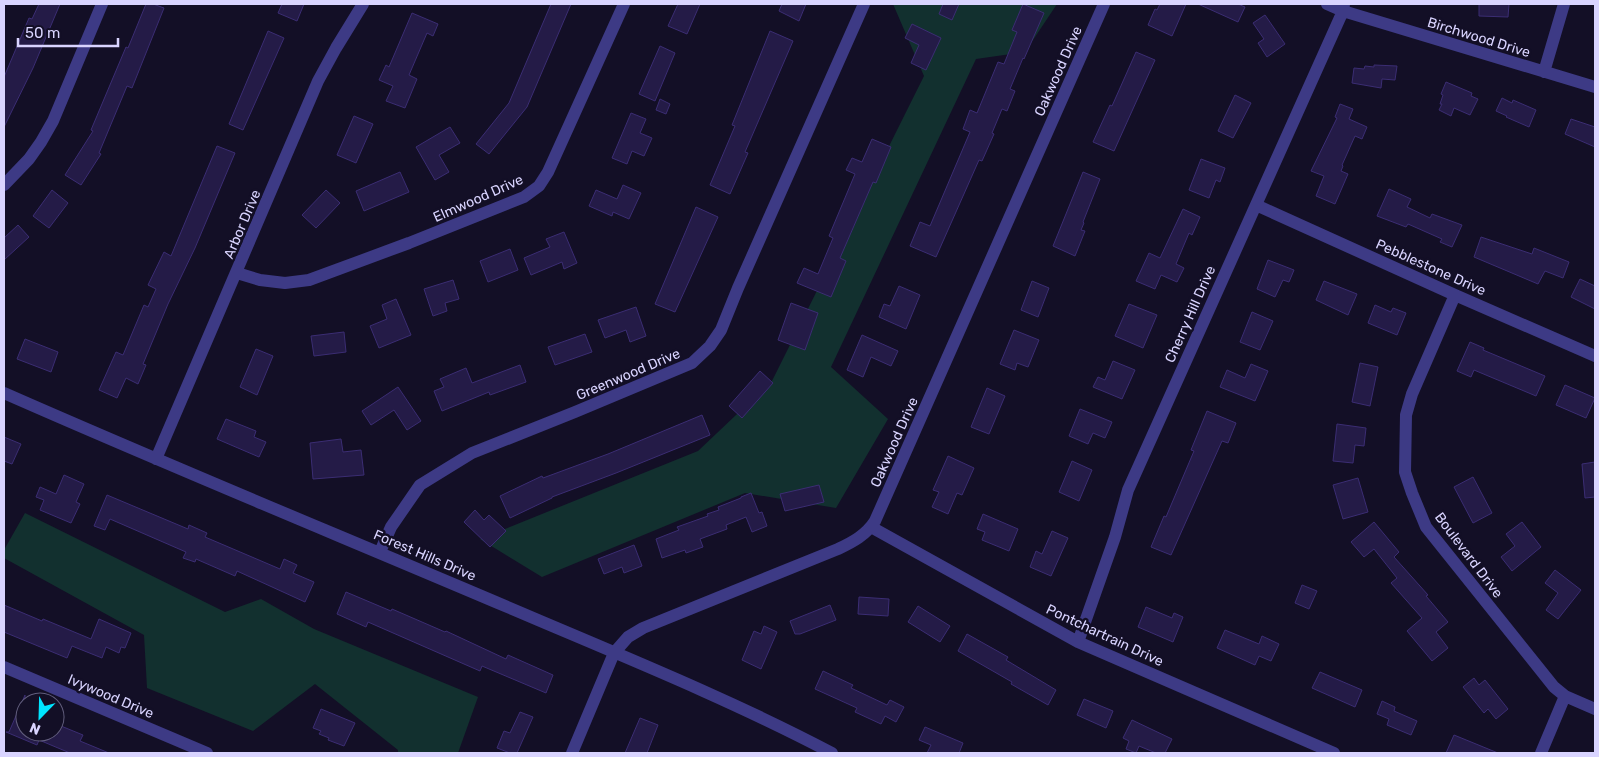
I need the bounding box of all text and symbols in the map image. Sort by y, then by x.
street label: Birchwood Drive [1425,14,1532,61]
scale bar [18,15,118,47]
street label: Oakwood Drive [1031,23,1086,119]
text: 50 m [25,24,60,42]
street label: Elmwood Drive [431,171,526,226]
street label: Arbor Drive [220,187,265,261]
street label: Pebblestone Drive [1373,236,1489,299]
street label: Cherry Hill Drive [1161,263,1220,365]
street label: Greenwood Drive [574,345,683,404]
street label: Oakwood Drive [867,394,922,490]
street label: Boulevard Drive [1431,509,1506,602]
street label: Forest Hills Drive [371,526,479,585]
street label: Pontchartrain Drive [1043,601,1166,670]
street label: Ivywood Drive [65,671,157,722]
north arrow [15,692,65,742]
text: N [27,719,43,738]

